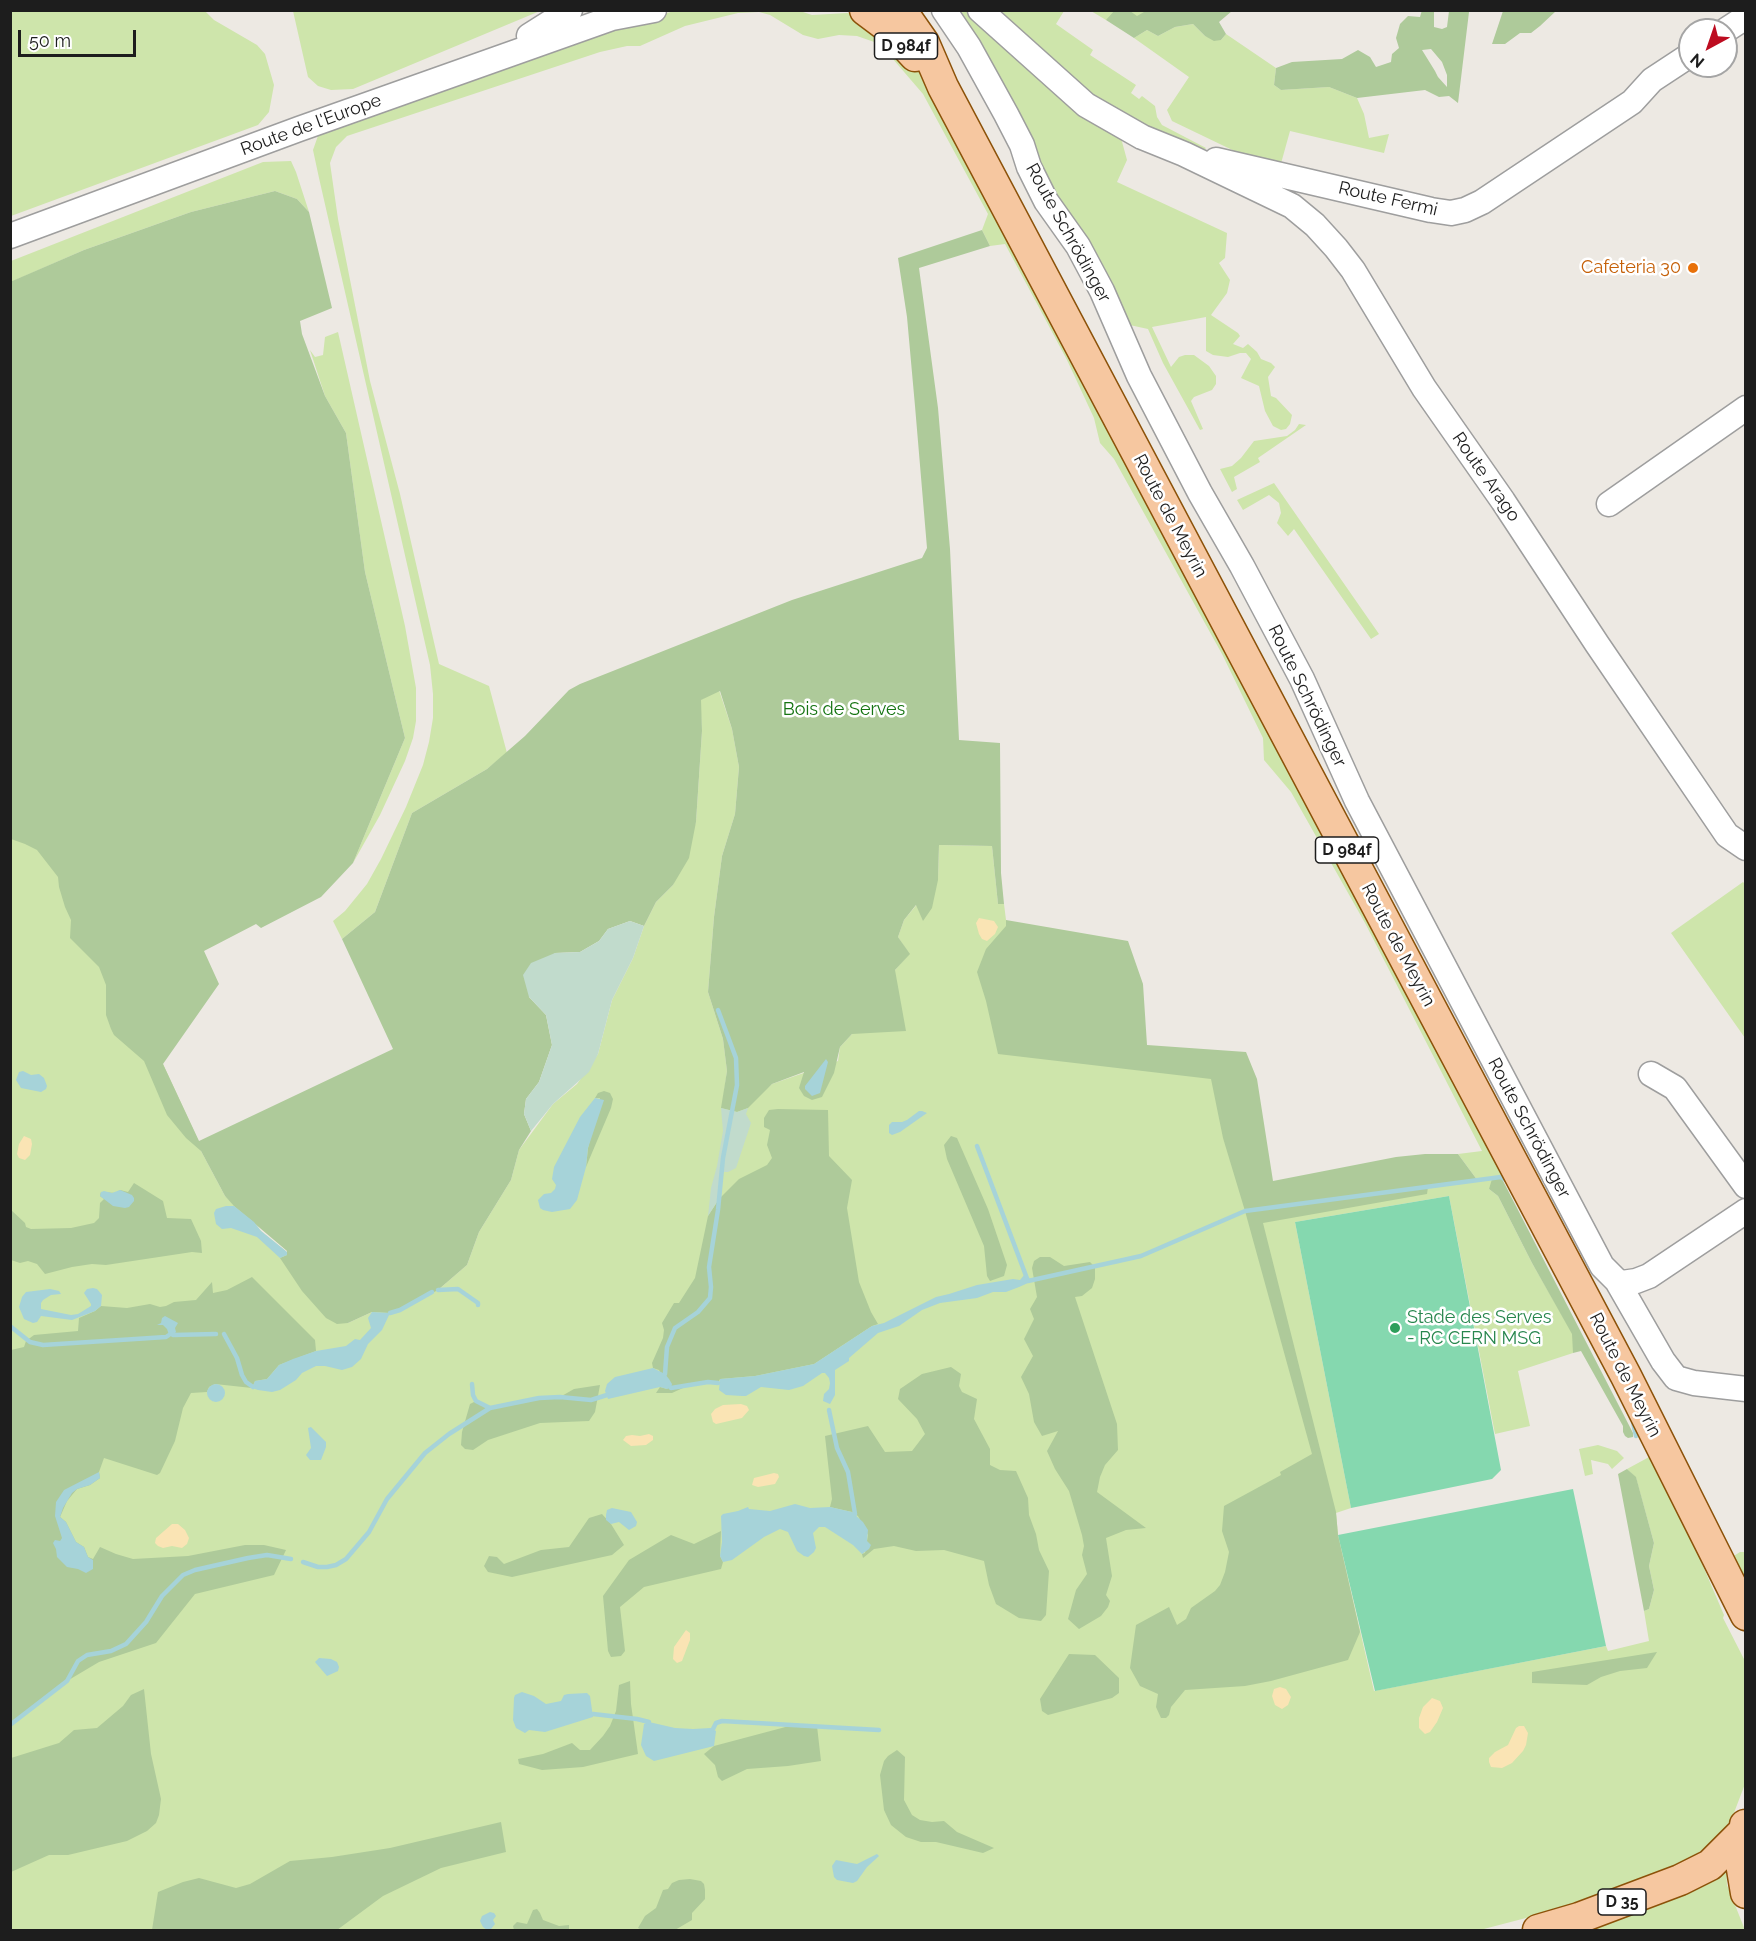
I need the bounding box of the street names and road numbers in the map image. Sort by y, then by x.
road number: D 984f [874,33,938,59]
street label: Route de l'Europe [238,89,384,161]
street label: Route Schrödinger [1021,160,1115,306]
street label: Route Fermi [1336,177,1440,221]
street label: Route Arago [1447,428,1525,526]
street label: Route de Meyrin [1128,451,1212,581]
street label: Route Schrödinger [1263,621,1351,771]
road number: D 984f [1316,837,1378,863]
street label: Route de Meyrin [1356,880,1440,1010]
street label: Route Schrödinger [1483,1054,1575,1202]
street label: Route de Meyrin [1584,1309,1666,1441]
road number: D 35 [1598,1889,1646,1915]

